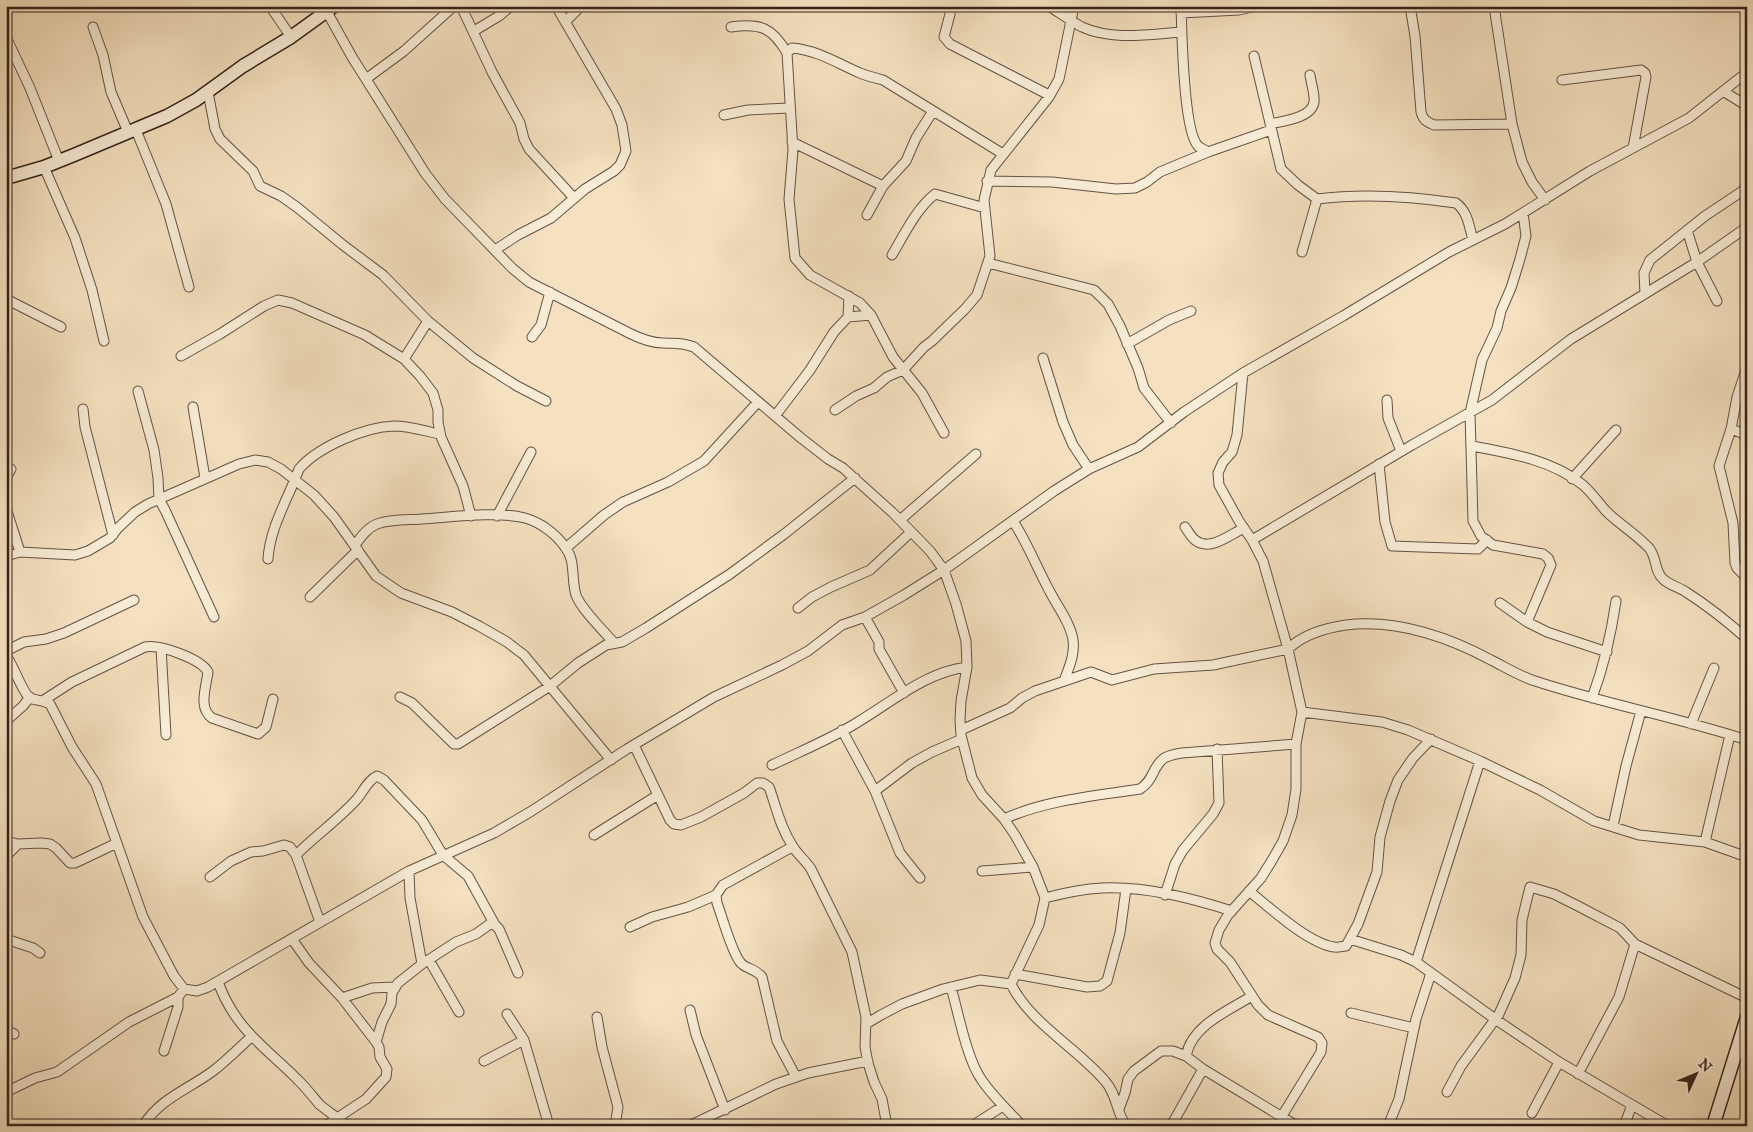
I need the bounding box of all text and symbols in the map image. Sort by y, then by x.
north arrow [1670,1050,1720,1100]
text: N [1695,1055,1715,1076]

